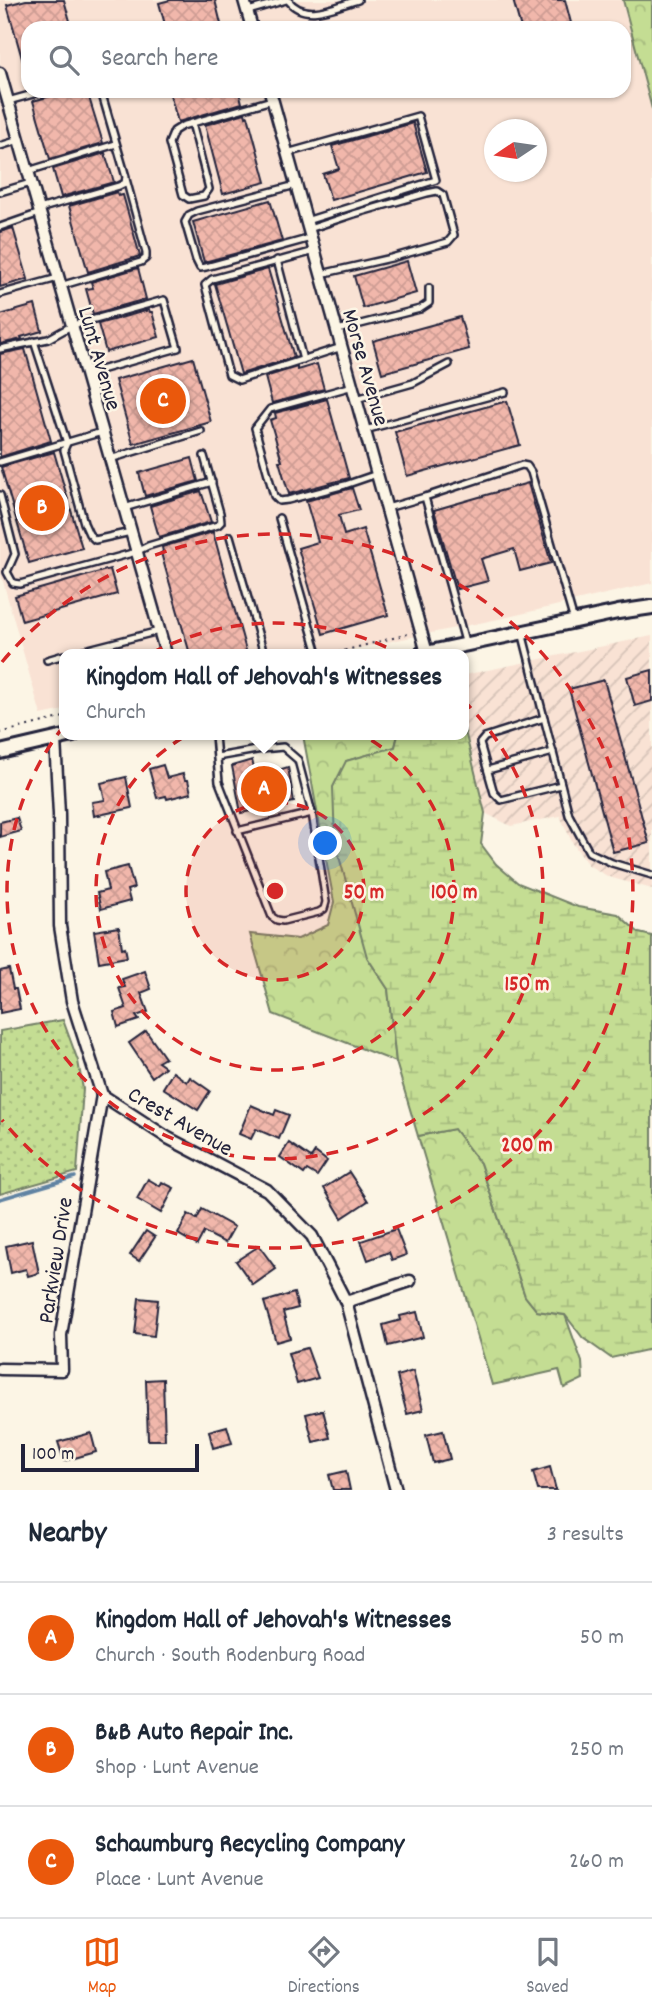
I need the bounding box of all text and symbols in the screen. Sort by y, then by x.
search box [21,21,631,98]
icon: search [45,41,83,79]
text: Search here [101,41,219,78]
north arrow [484,119,547,182]
street label: Lunt Avenue [67,303,128,415]
street label: Morse Avenue [331,306,396,430]
pin: C [140,375,186,427]
pin: B [19,482,65,534]
popup [59,649,469,740]
text: Kingdom Hall of Jehovah's Witnesses [86,660,442,697]
text: Church [86,697,146,730]
pin: A [241,763,287,815]
your location [308,826,342,860]
centre of rings [263,879,287,903]
text: 50 m [344,879,384,909]
text: 100 m [431,879,477,909]
text: 150 m [504,971,550,1001]
street label: Crest Avenue [121,1080,238,1166]
text: 200 m [501,1132,553,1162]
street label: Parkview Drive [31,1195,84,1326]
scale bar [21,1441,200,1473]
text: 100 m [32,1442,74,1469]
text: Nearby [28,1514,106,1557]
text: 3 results [547,1519,624,1552]
text: Kingdom Hall of Jehovah's Witnesses [95,1603,452,1640]
text: A [45,1622,57,1655]
text: 50 m [580,1622,624,1655]
text: Church · South Rodenburg Road [95,1640,365,1673]
text: B&B Auto Repair Inc. [95,1715,293,1752]
text: B [46,1734,56,1767]
text: 250 m [570,1734,624,1767]
text: Shop · Lunt Avenue [95,1752,259,1785]
text: Schaumburg Recycling Company [95,1827,404,1864]
text: C [45,1846,57,1879]
text: 260 m [569,1846,624,1879]
text: Place · Lunt Avenue [95,1864,264,1897]
tab: Map [83,1933,121,2002]
tab: Directions [288,1933,360,2002]
tab: Saved [526,1933,569,2002]

